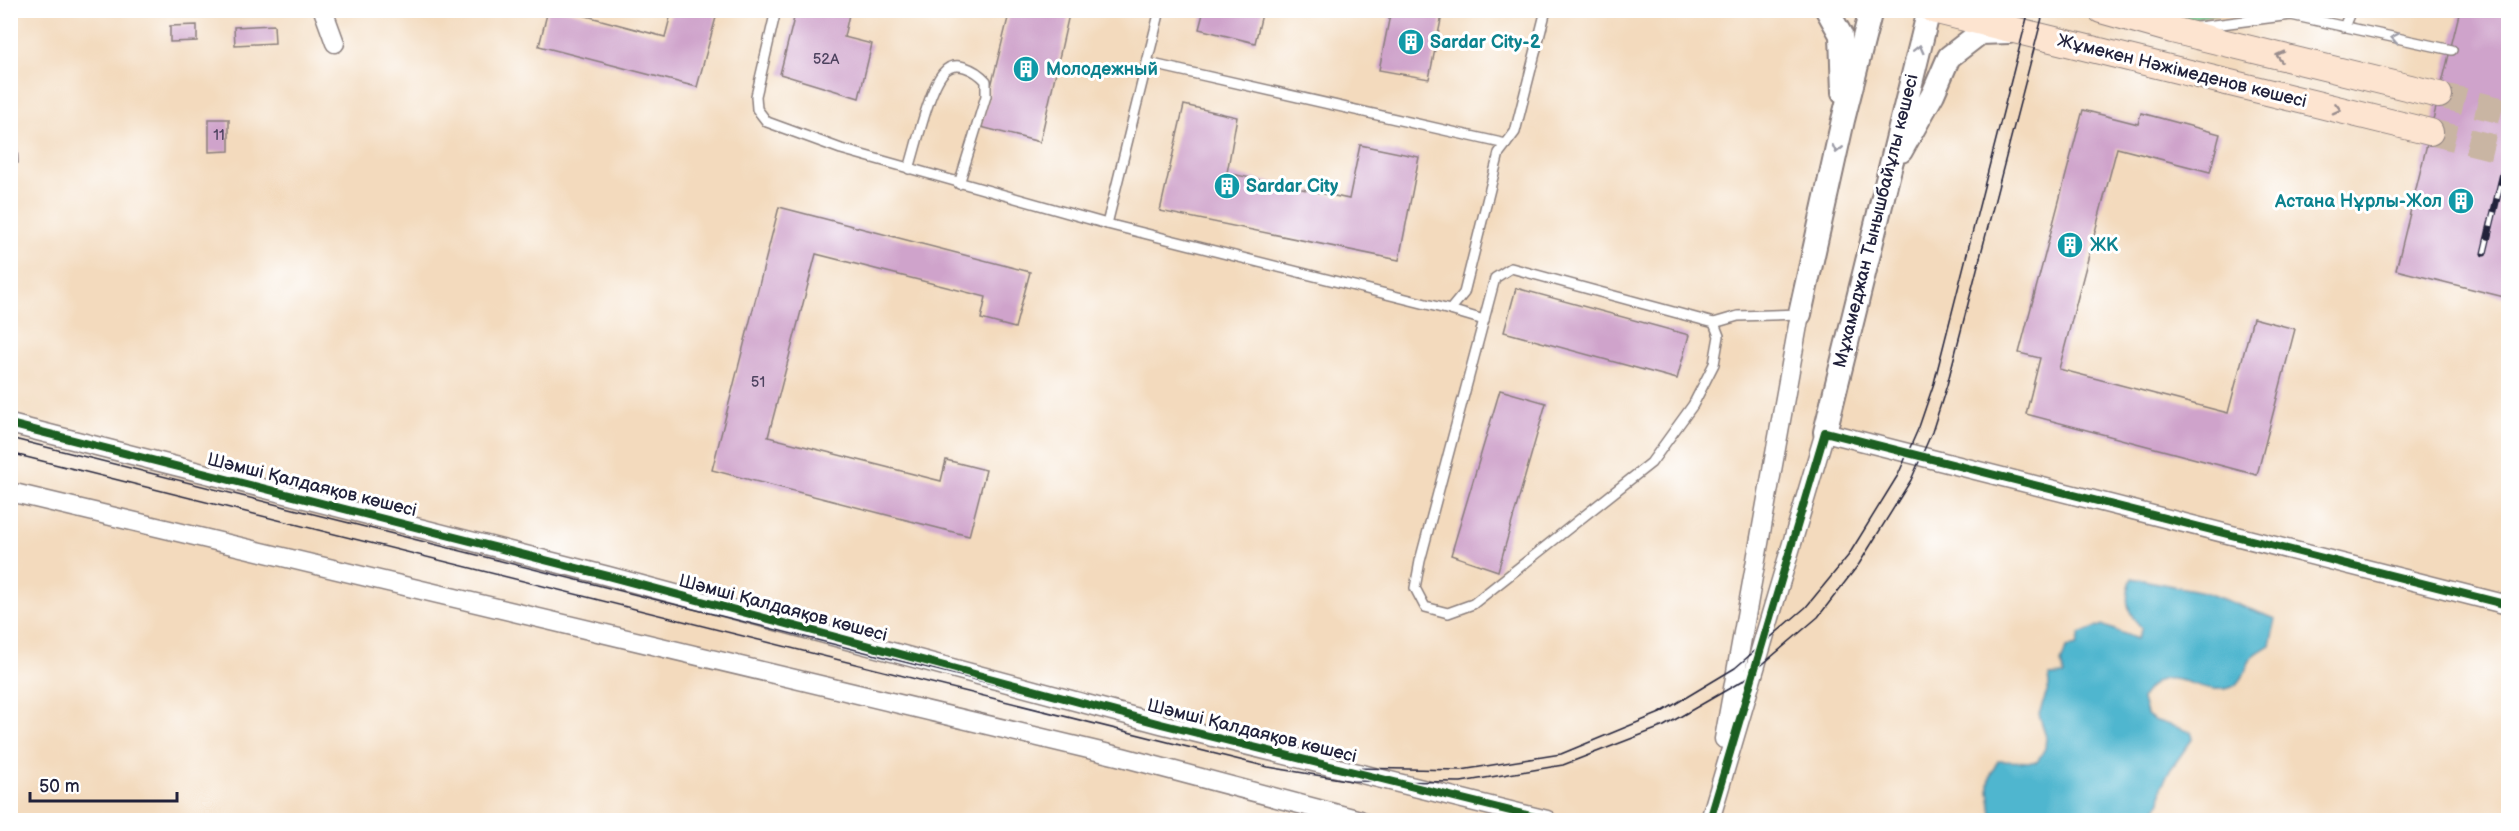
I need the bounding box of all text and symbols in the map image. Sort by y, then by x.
building icon: Sardar City-2 [1396,27,1426,57]
street label: Жұмекен Нәжімеденов көшесі [2055,30,2309,112]
place label: Sardar City-2 [1430,32,1541,53]
one-way arrow [2390,32,2400,45]
one-way arrow [1912,44,1924,55]
house number: 52А [813,50,840,69]
one-way arrow [2275,51,2285,64]
building icon: Молодежный [1011,54,1041,84]
place label: Молодежный [1046,59,1158,80]
street label: Мұхамеджан Тынышбайұлы көшесі [1829,72,1923,370]
one-way arrow [2332,102,2342,115]
house number: 11 [213,126,225,145]
one-way arrow [1831,144,1844,154]
building icon: Sardar City [1212,171,1242,201]
place label: Sardar City [1246,176,1339,197]
building icon: Астана Нұрлы-Жол [2446,186,2476,216]
place label: Астана Нұрлы-Жол [2274,191,2442,212]
building icon: ЖК [2055,230,2085,260]
place label: ЖК [2090,235,2119,256]
house number: 51 [751,373,765,392]
street label: Шәмші Қалдаяқов көшесі [205,449,419,521]
street label: Шәмші Қалдаяқов көшесі [676,570,890,646]
street label: Шәмші Қалдаяқов көшесі [1145,695,1359,767]
scale bar [30,765,177,803]
text: 50 m [39,776,80,797]

